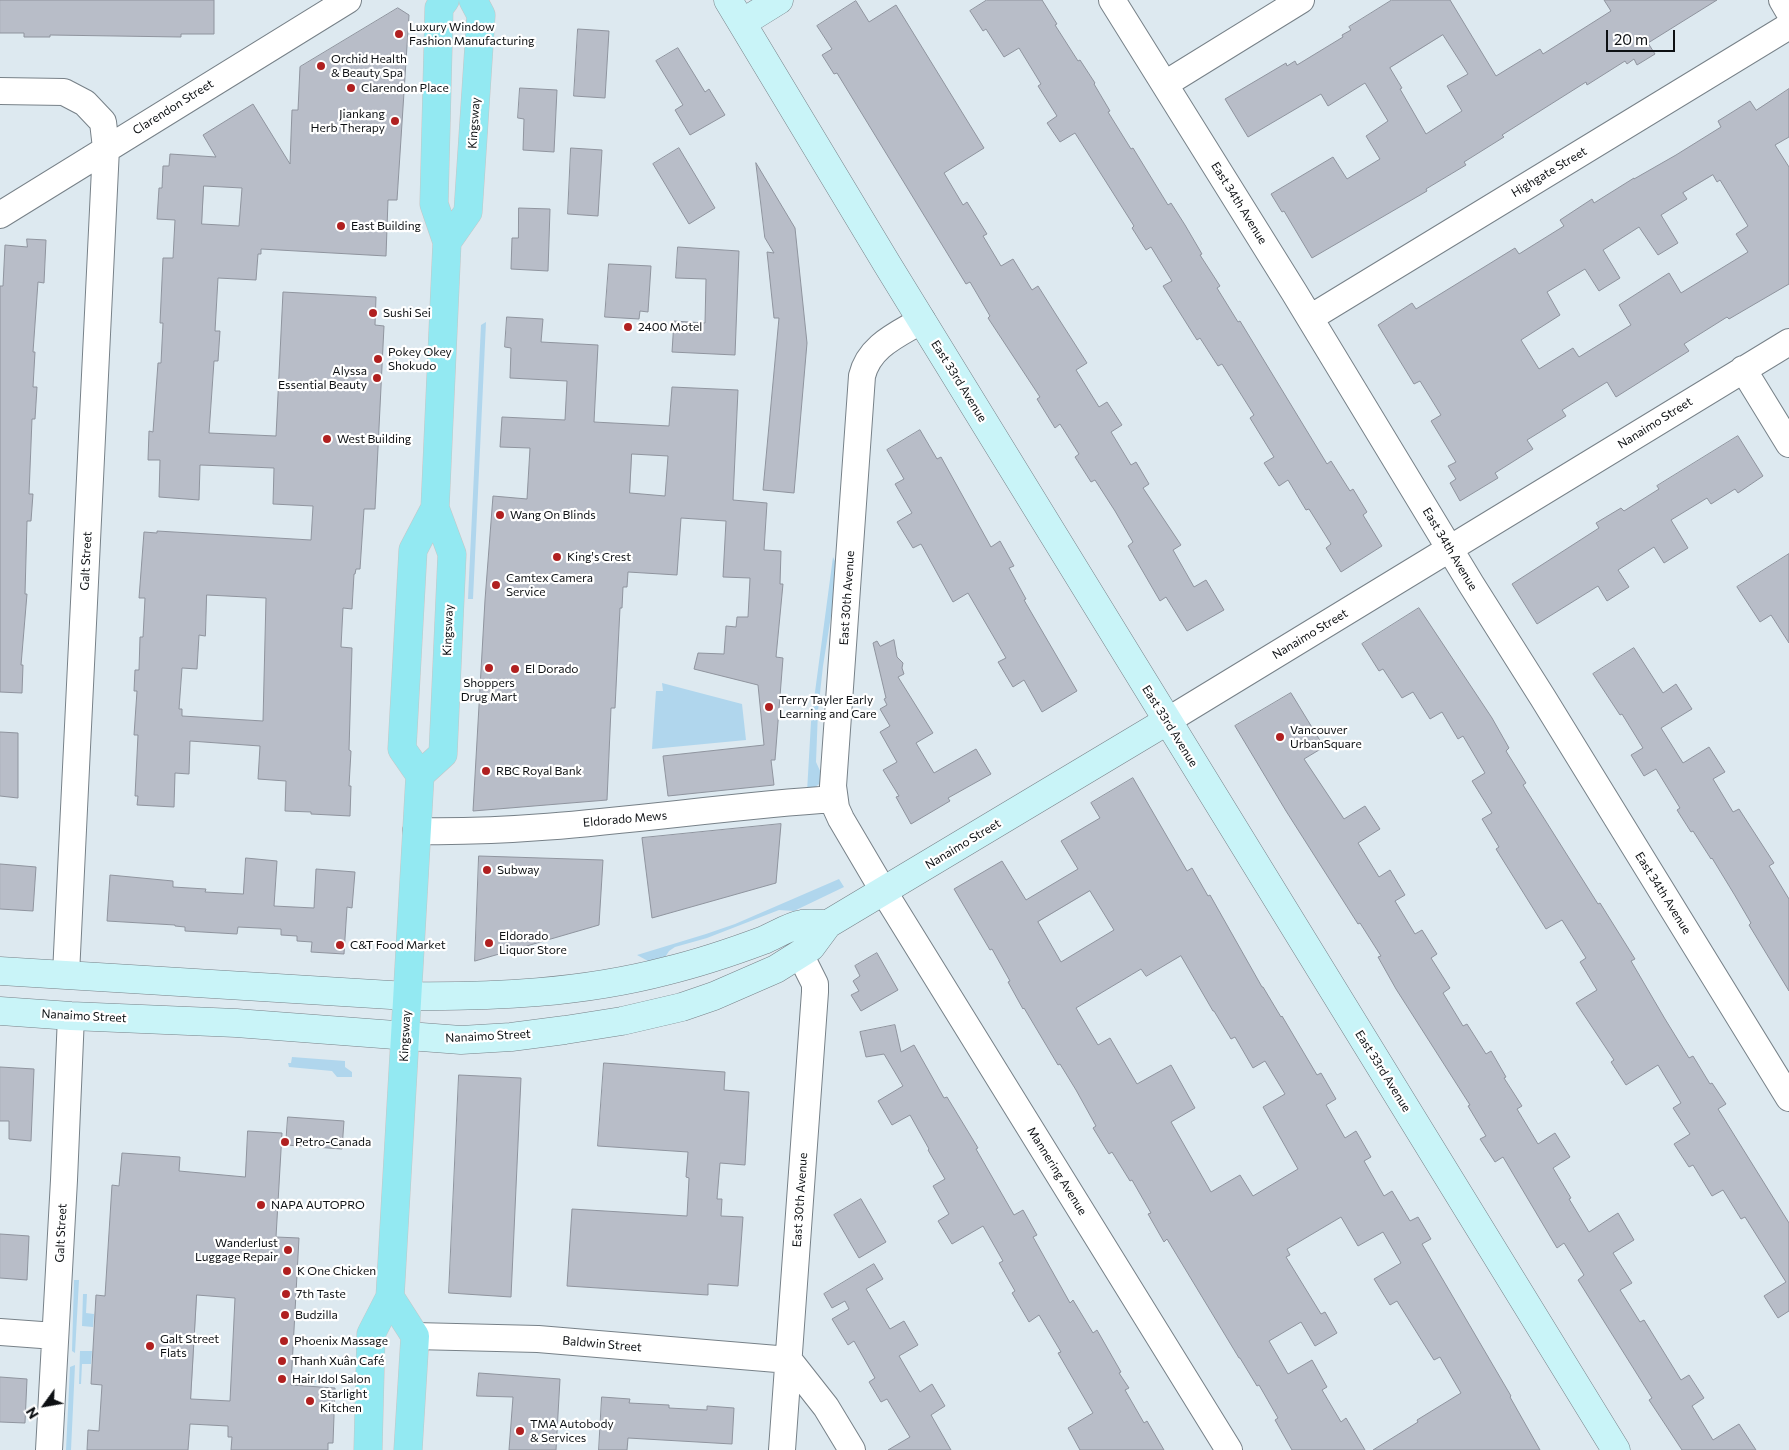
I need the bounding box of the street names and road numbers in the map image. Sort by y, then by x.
street label: Clarendon Street [130,76,216,138]
street label: Kingsway [465,97,483,149]
street label: Highgate Street [1509,144,1589,200]
street label: East 34th Avenue [1208,159,1270,247]
street label: East 33rd Avenue [928,338,990,424]
street label: Nanaimo Street [1615,394,1695,452]
street label: East 34th Avenue [1420,505,1480,593]
street label: Galt Street [77,531,95,591]
street label: East 30th Avenue [837,550,857,646]
street label: Kingsway [440,604,456,656]
street label: Nanaimo Street [1270,606,1350,662]
street label: East 33rd Avenue [1139,683,1201,769]
street label: Eldorado Mews [582,808,668,830]
street label: Nanaimo Street [923,816,1003,872]
street label: East 34th Avenue [1632,849,1694,937]
street label: Nanaimo Street [41,1007,127,1025]
street label: Kingsway [396,1010,414,1062]
street label: Nanaimo Street [445,1027,531,1045]
street label: East 33rd Avenue [1352,1028,1414,1114]
street label: Mannering Avenue [1024,1124,1090,1218]
street label: East 30th Avenue [790,1152,810,1248]
street label: Galt Street [52,1203,70,1263]
street label: Baldwin Street [562,1333,642,1355]

